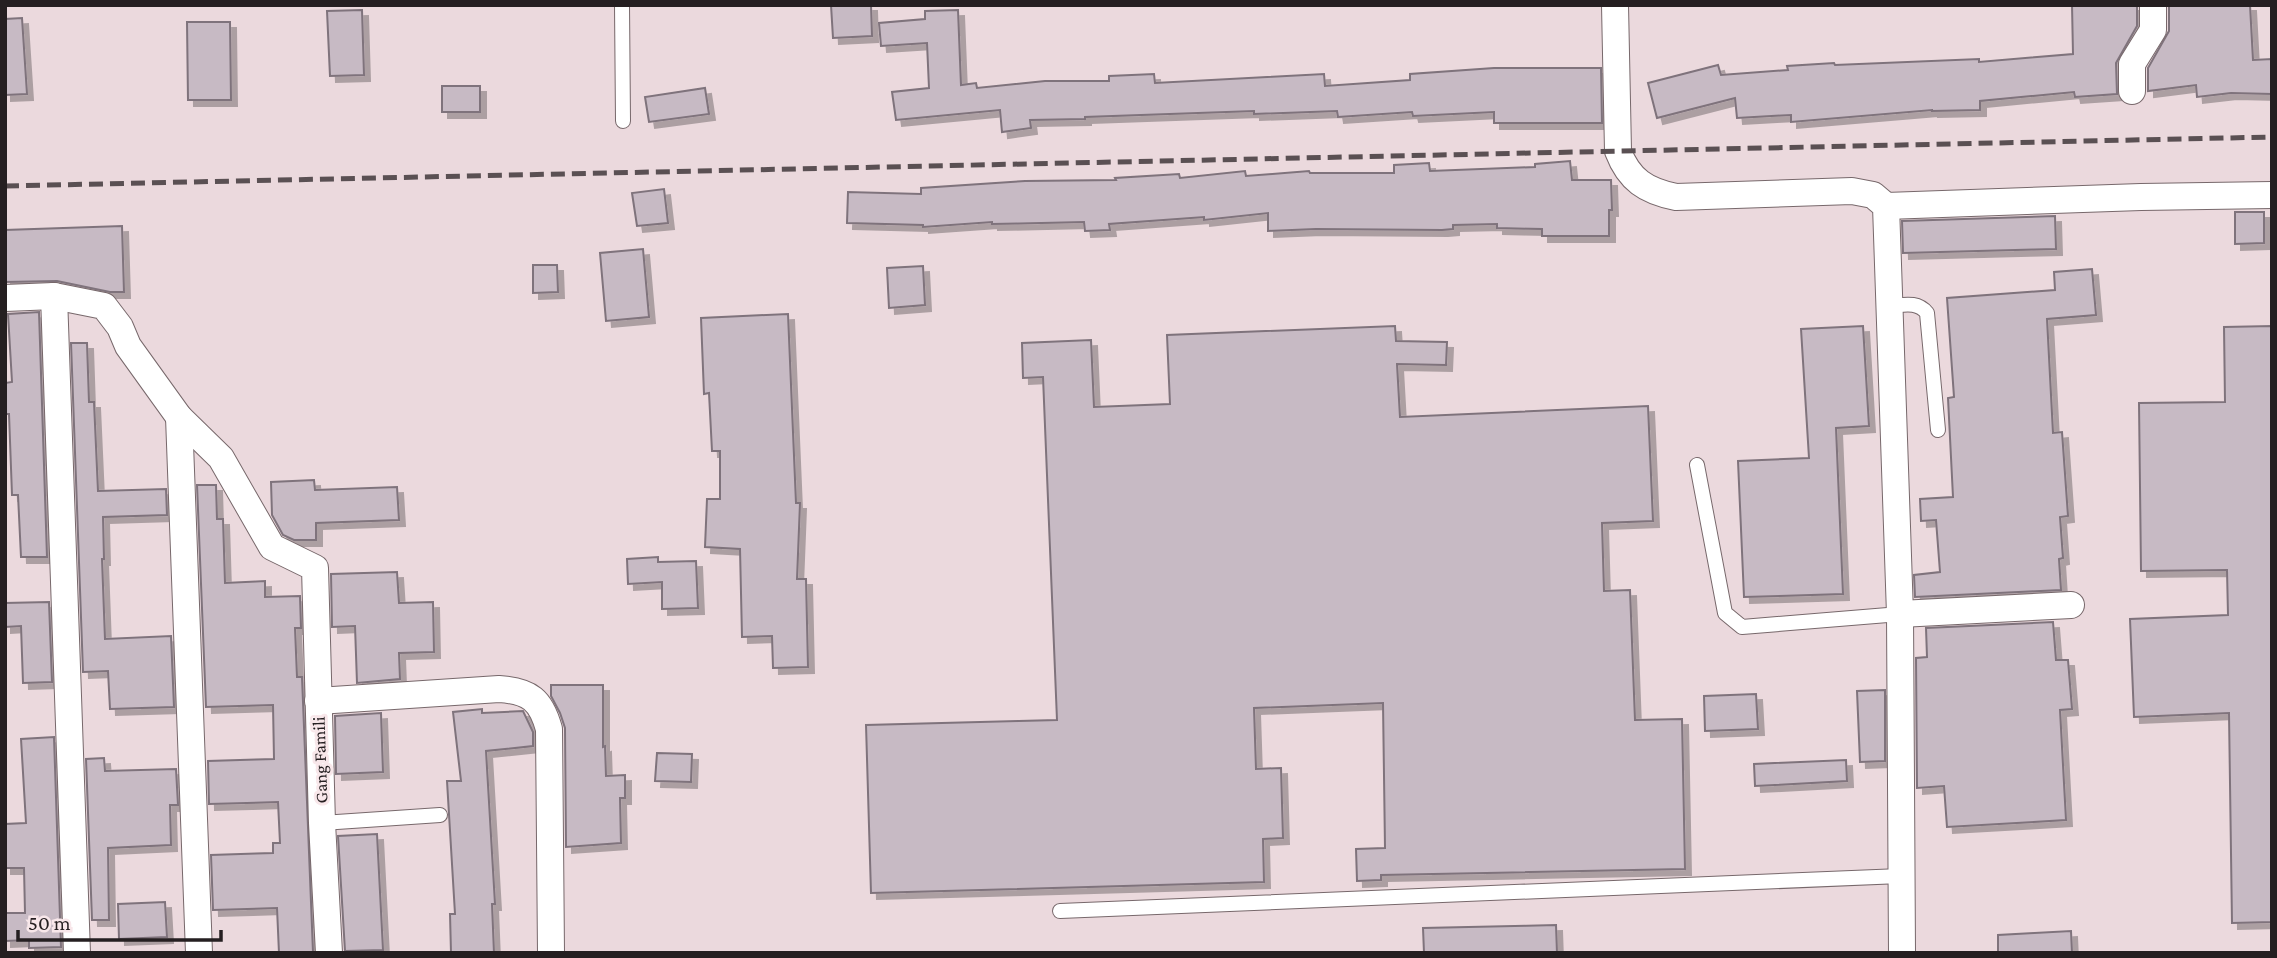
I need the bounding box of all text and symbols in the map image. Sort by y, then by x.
street label: Gang Famili [308,716,332,804]
scale bar [18,898,220,942]
text: 50 m [28,911,71,935]

